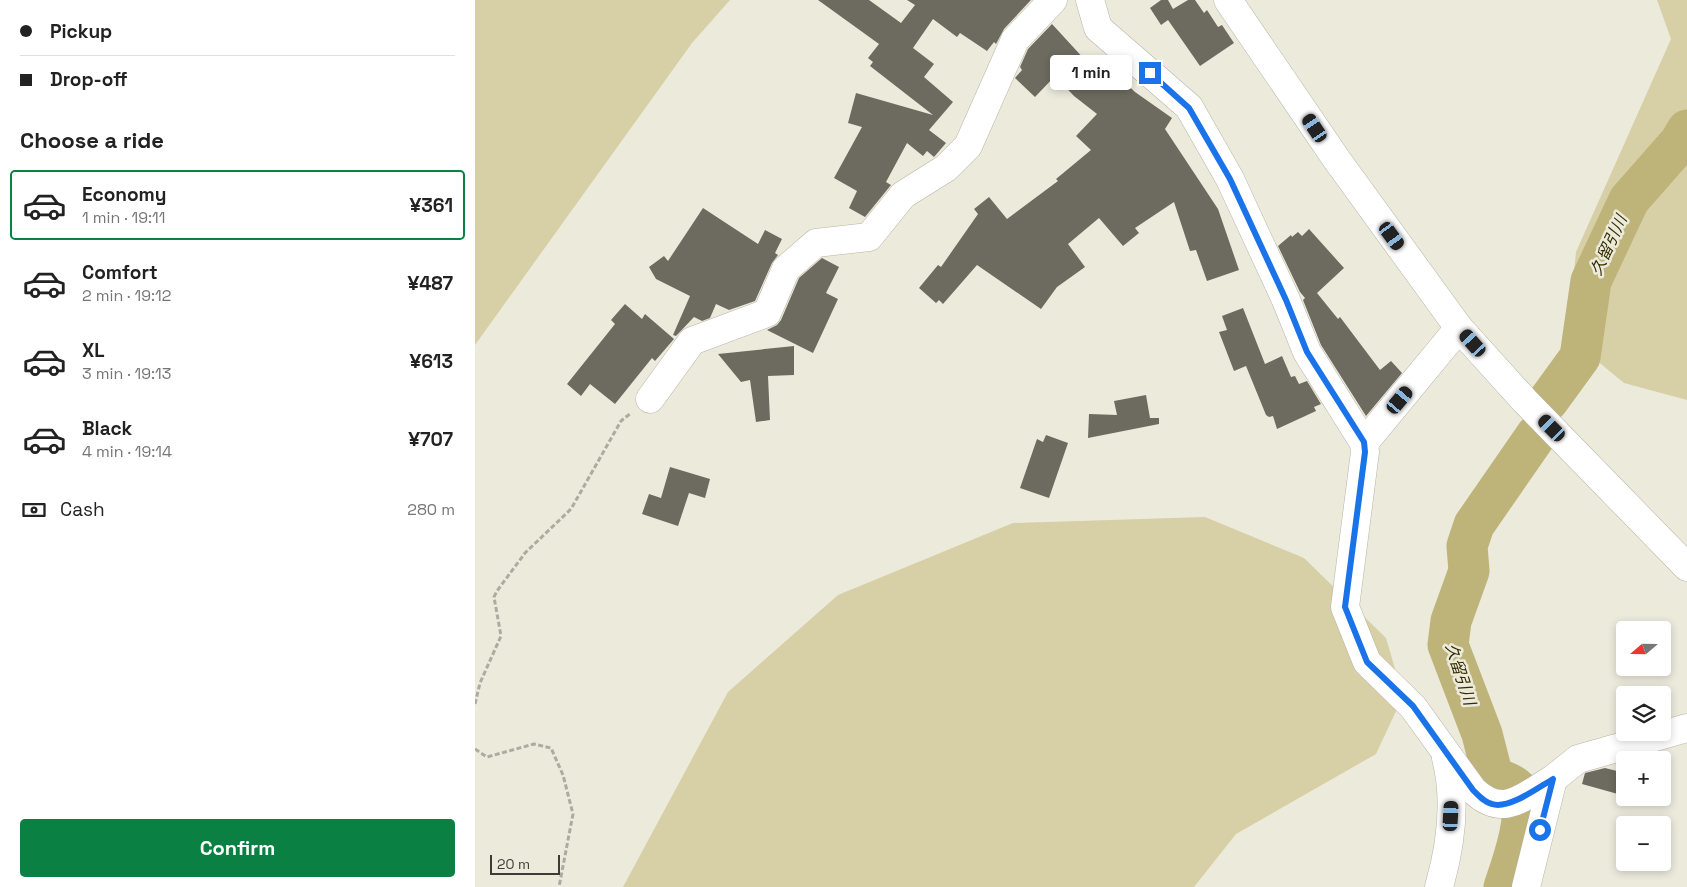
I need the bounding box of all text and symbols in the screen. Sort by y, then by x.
text: Pickup [50,19,112,44]
callout: 1 min [1050,56,1133,90]
text: 1 min [1071,62,1111,83]
route end [1139,62,1161,84]
text: Drop-off [50,67,128,92]
car [1300,111,1329,145]
text: Choose a ride [20,126,164,154]
text: Economy [82,182,166,207]
icon: car [22,183,67,228]
text: ¥361 [409,193,453,218]
text: 1 min · 19:11 [82,207,165,228]
water label: 久留引川 [1585,210,1632,279]
car [1377,219,1406,253]
text: Comfort [82,260,158,285]
icon: car [22,261,67,306]
text: ¥487 [407,271,453,296]
text: 2 min · 19:12 [82,285,171,306]
car [1457,327,1488,359]
text: XL [82,338,105,363]
icon: car [22,339,67,384]
text: ¥613 [409,349,453,374]
text: 3 min · 19:13 [82,363,171,384]
car [1384,384,1415,416]
car [1536,412,1567,444]
text: Black [82,416,132,441]
icon: car [22,417,67,462]
text: ¥707 [408,427,453,452]
text: 4 min · 19:14 [82,441,172,462]
icon: cash [20,496,48,524]
text: Cash [60,497,105,522]
text: 280 m [407,499,455,520]
north arrow [1616,621,1671,676]
map controls [1616,621,1671,871]
water label: 久留引川 [1441,640,1481,710]
button: layers [1616,686,1671,741]
button: + [1616,751,1671,806]
car [1442,801,1459,831]
button: − [1616,816,1671,871]
button: Confirm [20,819,455,877]
route start [1529,819,1551,841]
scale bar [490,852,560,875]
text: 20 m [497,855,530,873]

